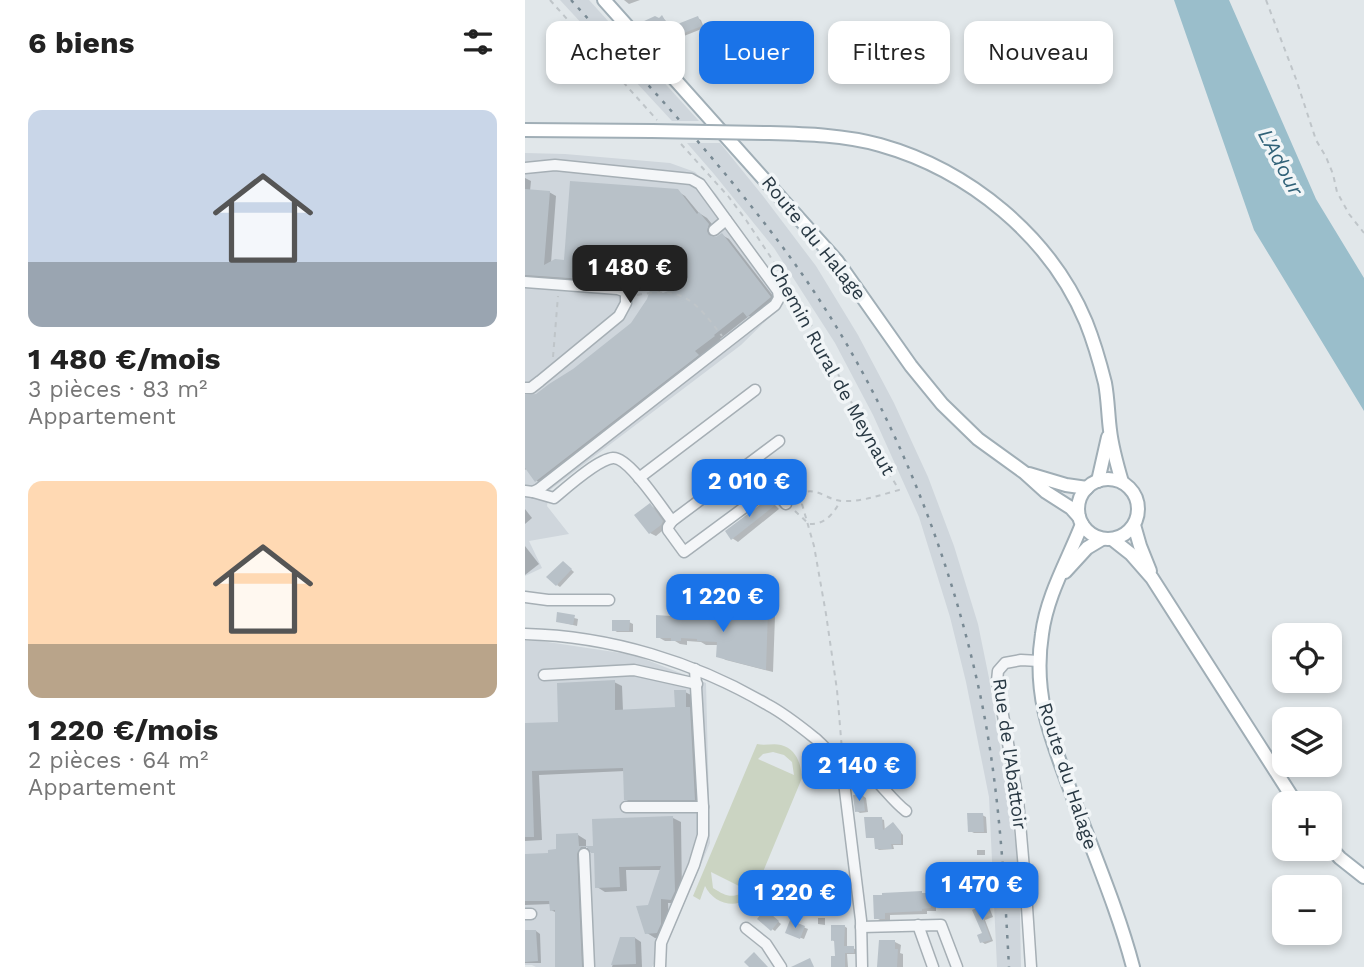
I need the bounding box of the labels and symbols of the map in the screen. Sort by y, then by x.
water label: L'Adour [1253,124,1309,200]
street label: Route du Halage [757,171,871,305]
pin: 1 480 € [565,246,695,305]
street label: Chemin Rural de Meynaut [764,259,900,479]
pin: 2 010 € [684,460,814,519]
pin: 1 220 € [658,574,788,634]
street label: Rue de l'Abattoir [988,677,1032,831]
street label: Route du Halage [1033,700,1103,852]
pin: 2 140 € [794,744,924,803]
pin: 1 470 € [917,862,1047,922]
pin: 1 220 € [730,870,860,930]

